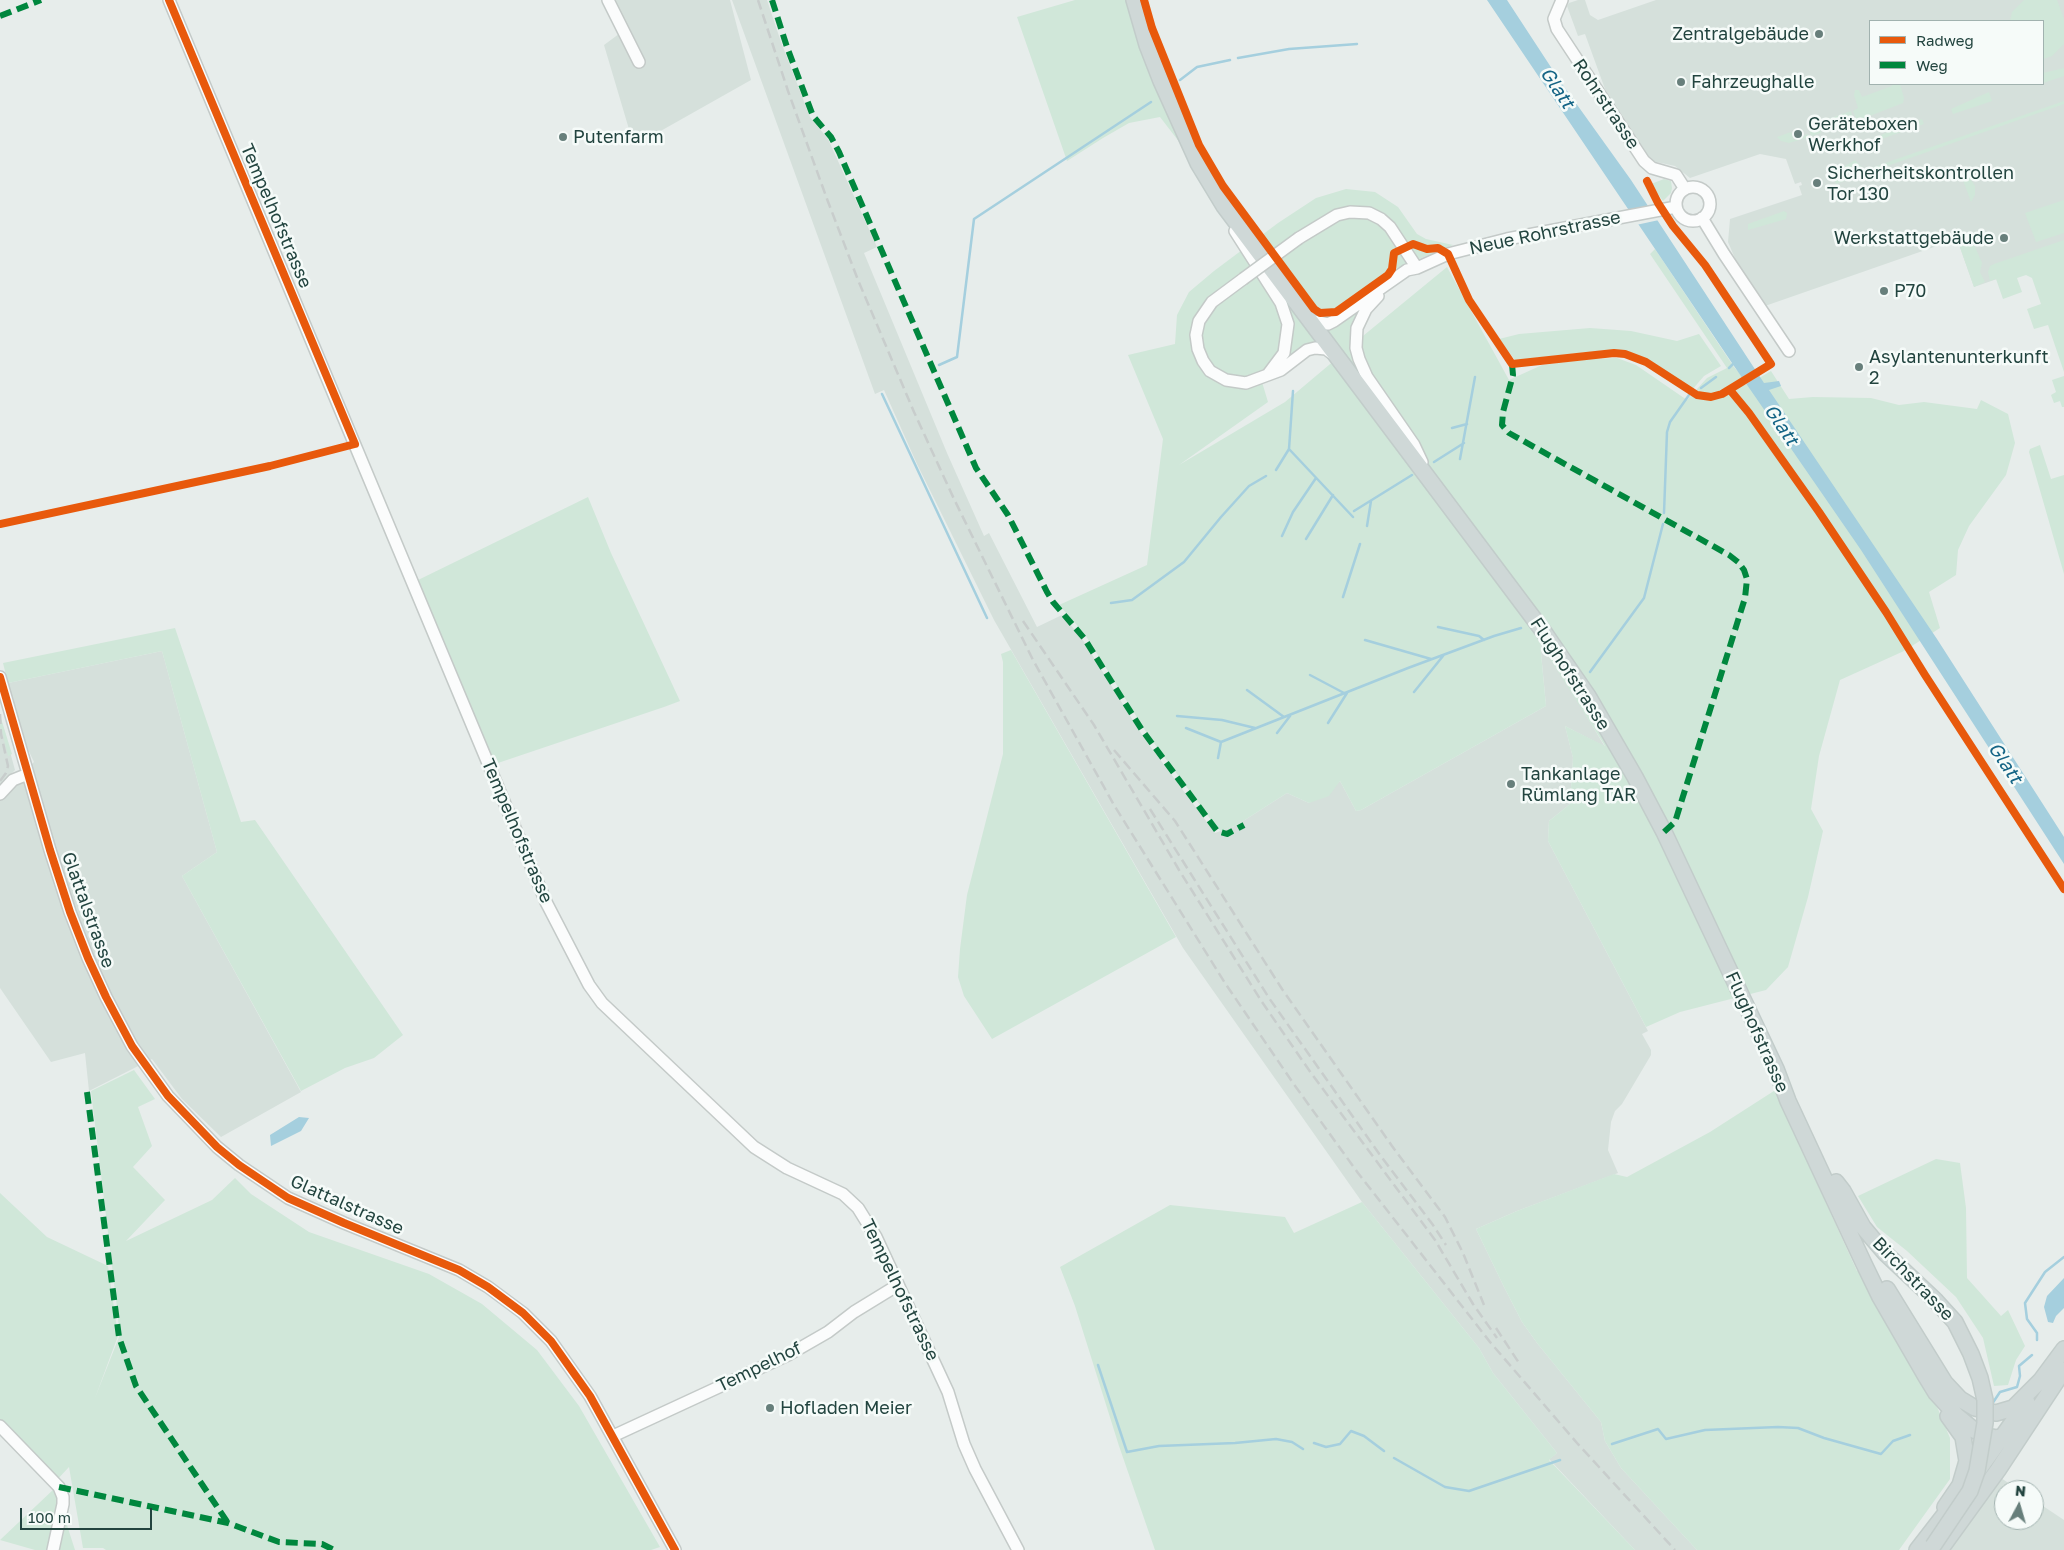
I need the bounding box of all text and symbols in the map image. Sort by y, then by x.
legend [1869,20,2044,85]
place label: Zentralgebäude [1672,23,1809,45]
marker: Zentralgebäude [1813,28,1825,40]
text: Radweg [1916,31,1974,49]
street label: Rohrstrasse [1568,55,1644,153]
text: Weg [1916,56,1948,74]
water label: Glatt [1535,63,1579,113]
place label: Fahrzeughalle [1691,71,1814,93]
marker: Fahrzeughalle [1675,76,1687,88]
place label: Geräteboxen Werkhof [1808,113,1918,156]
place label: Putenfarm [573,126,664,148]
marker: Geräteboxen Werkhof [1792,128,1804,140]
marker: Putenfarm [557,131,569,143]
street label: Tempelhofstrasse [236,141,316,291]
place label: Sicherheitskontrollen Tor 130 [1827,162,2014,204]
marker: Sicherheitskontrollen Tor 130 [1811,177,1823,189]
street label: Neue Rohrstrasse [1467,206,1623,260]
place label: Werkstattgebäude [1834,227,1994,249]
marker: Werkstattgebäude [1998,232,2010,244]
place label: P70 [1894,280,1926,302]
marker: P70 [1878,285,1890,297]
place label: Asylantenunterkunft 2 [1869,346,2049,388]
marker: Asylantenunterkunft 2 [1853,361,1865,373]
water label: Glatt [1759,400,1803,450]
street label: Flughofstrasse [1526,614,1614,734]
water label: Glatt [1983,738,2027,788]
street label: Tempelhofstrasse [477,756,557,906]
place label: Tankanlage Rümlang TAR [1521,763,1636,806]
marker: Tankanlage Rümlang TAR [1505,778,1517,790]
street label: Glattalstrasse [57,849,119,971]
street label: Flughofstrasse [1721,968,1793,1096]
street label: Glattalstrasse [287,1170,407,1240]
street label: Tempelhofstrasse [856,1216,944,1364]
street label: Birchstrasse [1868,1233,1958,1325]
street label: Tempelhof [713,1337,805,1397]
place label: Hofladen Meier [780,1397,912,1419]
marker: Hofladen Meier [764,1402,776,1414]
north arrow [1994,1480,2044,1530]
text: N [2014,1482,2027,1500]
scale bar [22,1498,155,1530]
text: 100 m [28,1508,71,1526]

